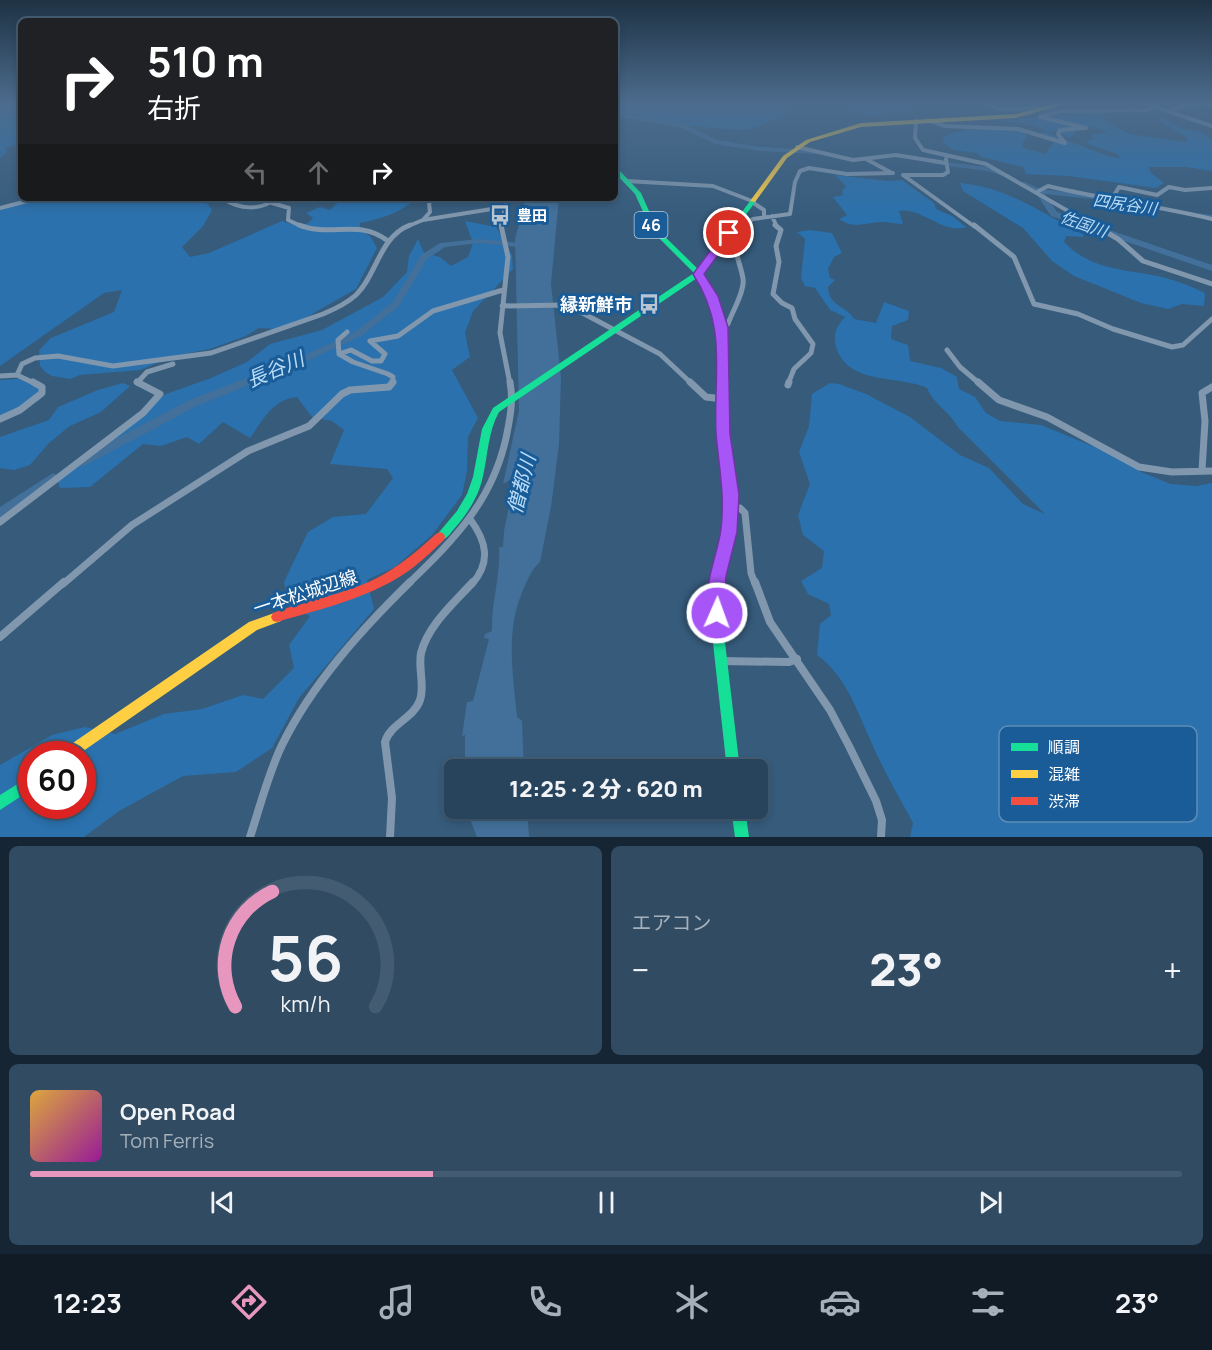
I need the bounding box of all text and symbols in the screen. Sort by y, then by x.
text: 510 m [147,32,264,90]
icon: right [48,42,126,120]
text: 右折 [147,89,201,126]
icon: left [239,156,272,189]
icon: ahead [302,156,335,189]
icon: right [365,156,398,189]
water label: 四尻谷川 [1092,189,1160,220]
bus stop icon: 豊田 [488,203,512,227]
place label: 豊田 [517,205,547,226]
water label: 佐国川 [1058,206,1112,243]
pin [703,207,754,258]
road number: 46 [634,212,668,238]
icon: arrive [712,216,745,249]
place label: 縁新鮮市 [560,292,632,316]
bus stop icon: 縁新鮮市 [637,292,661,316]
water label: 長谷川 [242,344,310,393]
water label: 僧都川 [501,450,542,516]
street label: 一本松城辺線 [250,564,360,620]
position arrow [685,581,749,645]
legend [999,726,1197,822]
text: 順調 [1048,736,1080,758]
speed limit sign: 60 [18,741,96,819]
text: 混雑 [1048,763,1080,785]
text: 12:25 · 2 分 · 620 m [509,774,703,804]
text: 渋滞 [1048,790,1080,812]
text: エアコン [632,909,712,936]
text: 56 [268,914,343,1000]
text: 23° [869,938,943,1000]
text: − [632,947,649,992]
text: + [1163,947,1182,992]
text: km/h [280,990,330,1019]
text: Open Road [120,1097,235,1127]
text: Tom Ferris [120,1127,214,1154]
icon: previous [206,1186,239,1219]
icon: pause [590,1186,623,1219]
icon: next [974,1186,1007,1219]
icon: directions [228,1281,270,1323]
icon: music [376,1281,418,1323]
icon: phone [524,1281,566,1323]
icon: climate [671,1281,713,1323]
icon: car [819,1281,861,1323]
icon: filters [967,1281,1009,1323]
text: 12:23 [53,1284,122,1321]
text: 23° [1115,1284,1159,1321]

